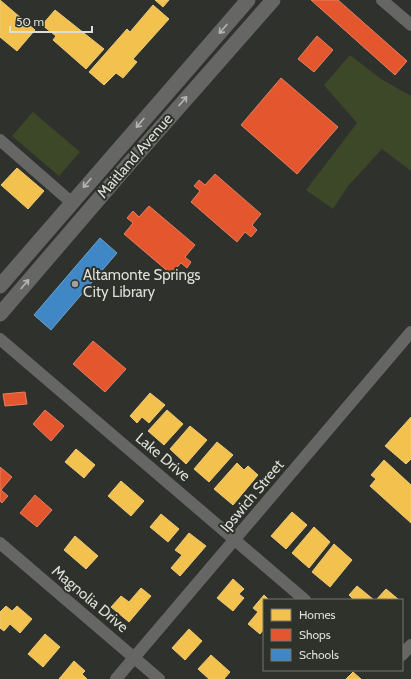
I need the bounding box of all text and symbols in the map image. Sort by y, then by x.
scale bar [10,8,92,34]
text: 50 m [16,14,44,29]
one-way arrow [218,24,227,34]
one-way arrow [179,96,188,106]
street label: Maitland Avenue [93,110,177,202]
one-way arrow [136,118,145,128]
one-way arrow [83,178,92,189]
place label: Altamonte Springs City Library [83,266,201,301]
one-way arrow [21,279,30,290]
marker: Altamonte Springs City Library [70,279,80,289]
street label: Lake Drive [132,429,194,485]
street label: Ipswich Street [216,456,288,536]
street label: Magnolia Drive [48,562,132,636]
legend [263,599,403,671]
text: Homes [299,607,336,622]
text: Shops [299,627,331,642]
text: Schools [299,647,339,662]

